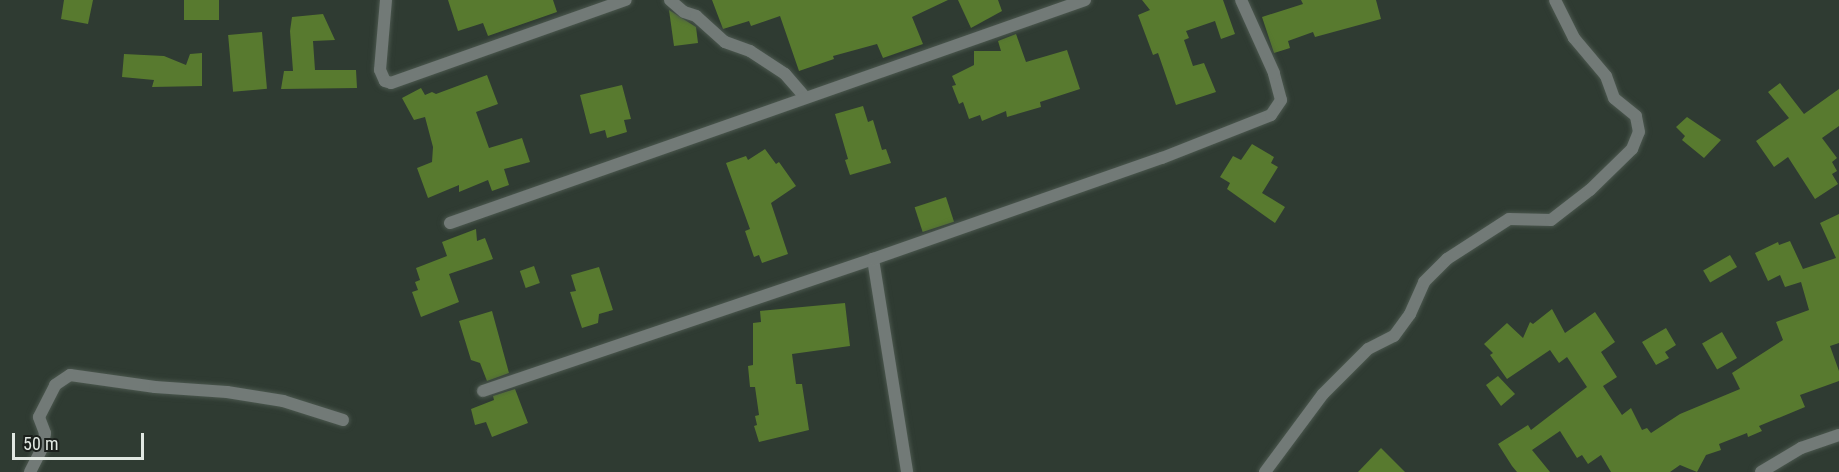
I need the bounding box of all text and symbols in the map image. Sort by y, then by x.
scale bar [15,421,147,459]
text: 50 m [23,433,58,454]

